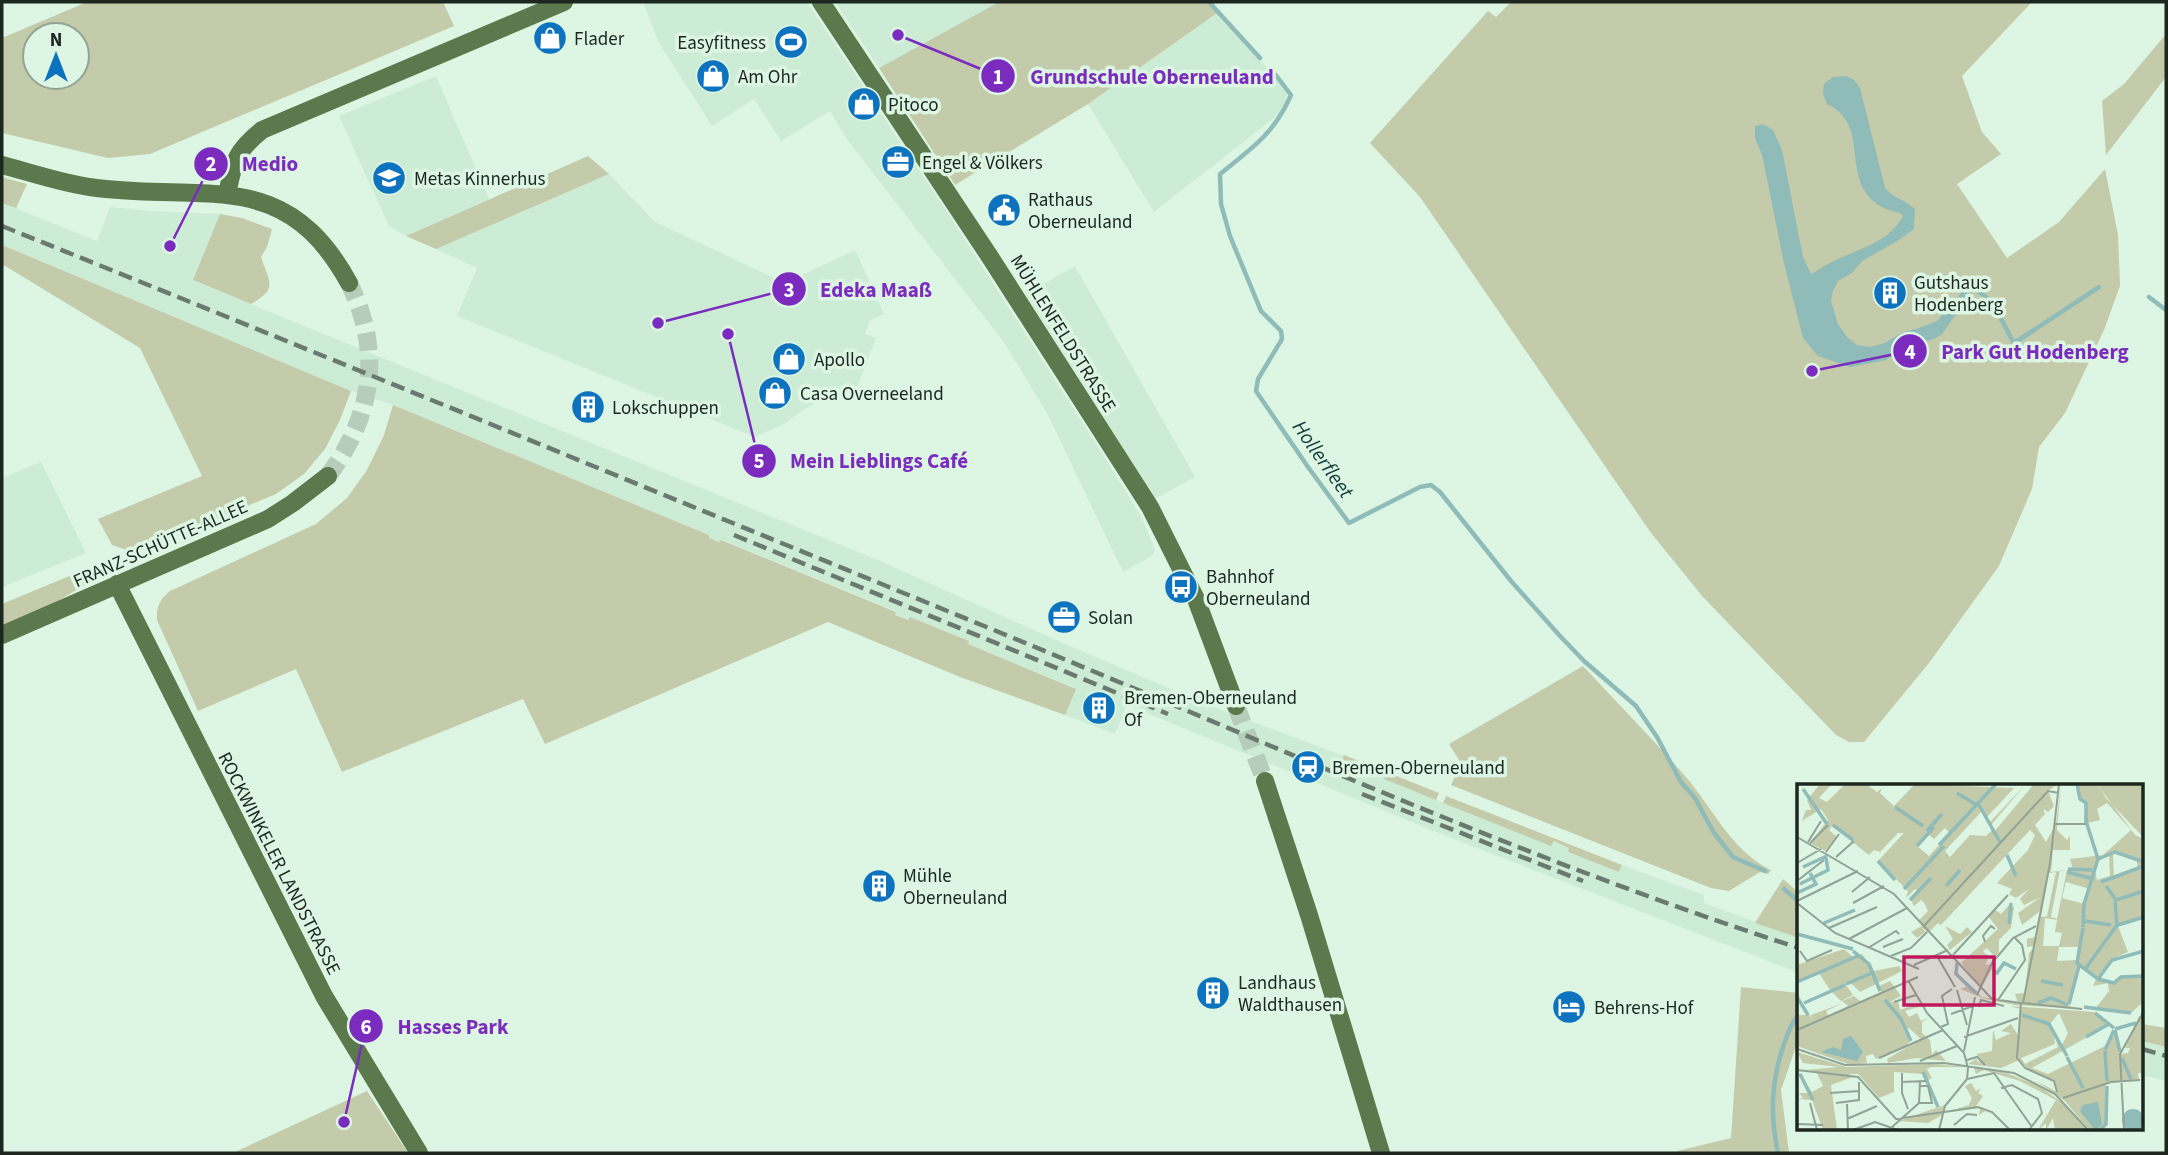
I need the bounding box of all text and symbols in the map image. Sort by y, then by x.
shop icon: Flader [531,19,569,57]
north arrow [21,21,91,91]
sports icon: Easyfitness [772,23,810,61]
place label: Flader [574,26,625,53]
text: N [50,27,62,54]
place label: Easyfitness [677,30,766,57]
callout: Grundschule Oberneuland [981,55,1287,97]
shop icon: Am Ohr [694,57,732,95]
text: 1 [992,62,1004,92]
text: Grundschule Oberneuland [1030,62,1274,92]
place label: Am Ohr [738,64,798,91]
shop icon: Pitoco [845,85,883,123]
place label: Pitoco [888,92,938,119]
callout: Medio [193,143,313,185]
office icon: Engel & Völkers [879,143,917,181]
text: 2 [205,149,217,179]
text: Medio [242,149,298,179]
place label: Engel & Völkers [922,150,1043,177]
school or university icon: Metas Kinnerhus [370,159,408,197]
place label: Metas Kinnerhus [414,166,546,193]
place label: Rathaus Oberneuland [1028,187,1133,236]
public building icon: Rathaus Oberneuland [985,191,1023,229]
street label: MÜHLENFELDSTRASSE [1003,250,1122,418]
callout: Edeka Maaß [771,268,946,310]
place label: Gutshaus Hodenberg [1914,270,2003,319]
building icon: Gutshaus Hodenberg [1871,274,1909,312]
text: 3 [783,275,795,305]
text: Edeka Maaß [820,275,932,305]
callout: Park Gut Hodenberg [1892,330,2143,372]
text: 4 [1904,337,1916,367]
text: Park Gut Hodenberg [1941,337,2129,367]
shop icon: Apollo [770,340,808,378]
place label: Apollo [814,347,865,374]
shop icon: Casa Overneeland [756,374,794,412]
place label: Casa Overneeland [800,381,944,408]
building icon: Lokschuppen [569,388,607,426]
place label: Lokschuppen [612,395,719,422]
water label: Hollerfleet [1285,414,1362,505]
callout: Mein Lieblings Café [741,440,983,482]
text: 5 [753,446,765,476]
text: Mein Lieblings Café [790,446,968,476]
street label: FRANZ-SCHÜTTE-ALLEE [69,494,252,595]
place label: Bahnhof Oberneuland [1206,564,1311,613]
bus stop icon: Bahnhof Oberneuland [1162,568,1200,606]
office icon: Solan [1045,598,1083,636]
place label: Solan [1088,605,1133,632]
place label: Bremen-Oberneuland Of [1124,685,1297,734]
building icon: Bremen-Oberneuland Of [1080,689,1118,727]
street label: ROCKWINKELER LANDSTRASSE [211,748,347,980]
station icon: Bremen-Oberneuland [1289,748,1327,786]
place label: Bremen-Oberneuland [1332,755,1505,782]
inset map [1797,784,2144,1130]
place label: Mühle Oberneuland [903,863,1008,912]
building icon: Mühle Oberneuland [860,867,898,905]
place label: Landhaus Waldthausen [1238,970,1342,1019]
building icon: Landhaus Waldthausen [1194,974,1232,1012]
hotel icon: Behrens-Hof [1550,988,1588,1026]
place label: Behrens-Hof [1594,995,1695,1022]
callout: Hasses Park [349,1005,523,1047]
text: 6 [360,1012,372,1042]
text: Hasses Park [398,1012,509,1042]

